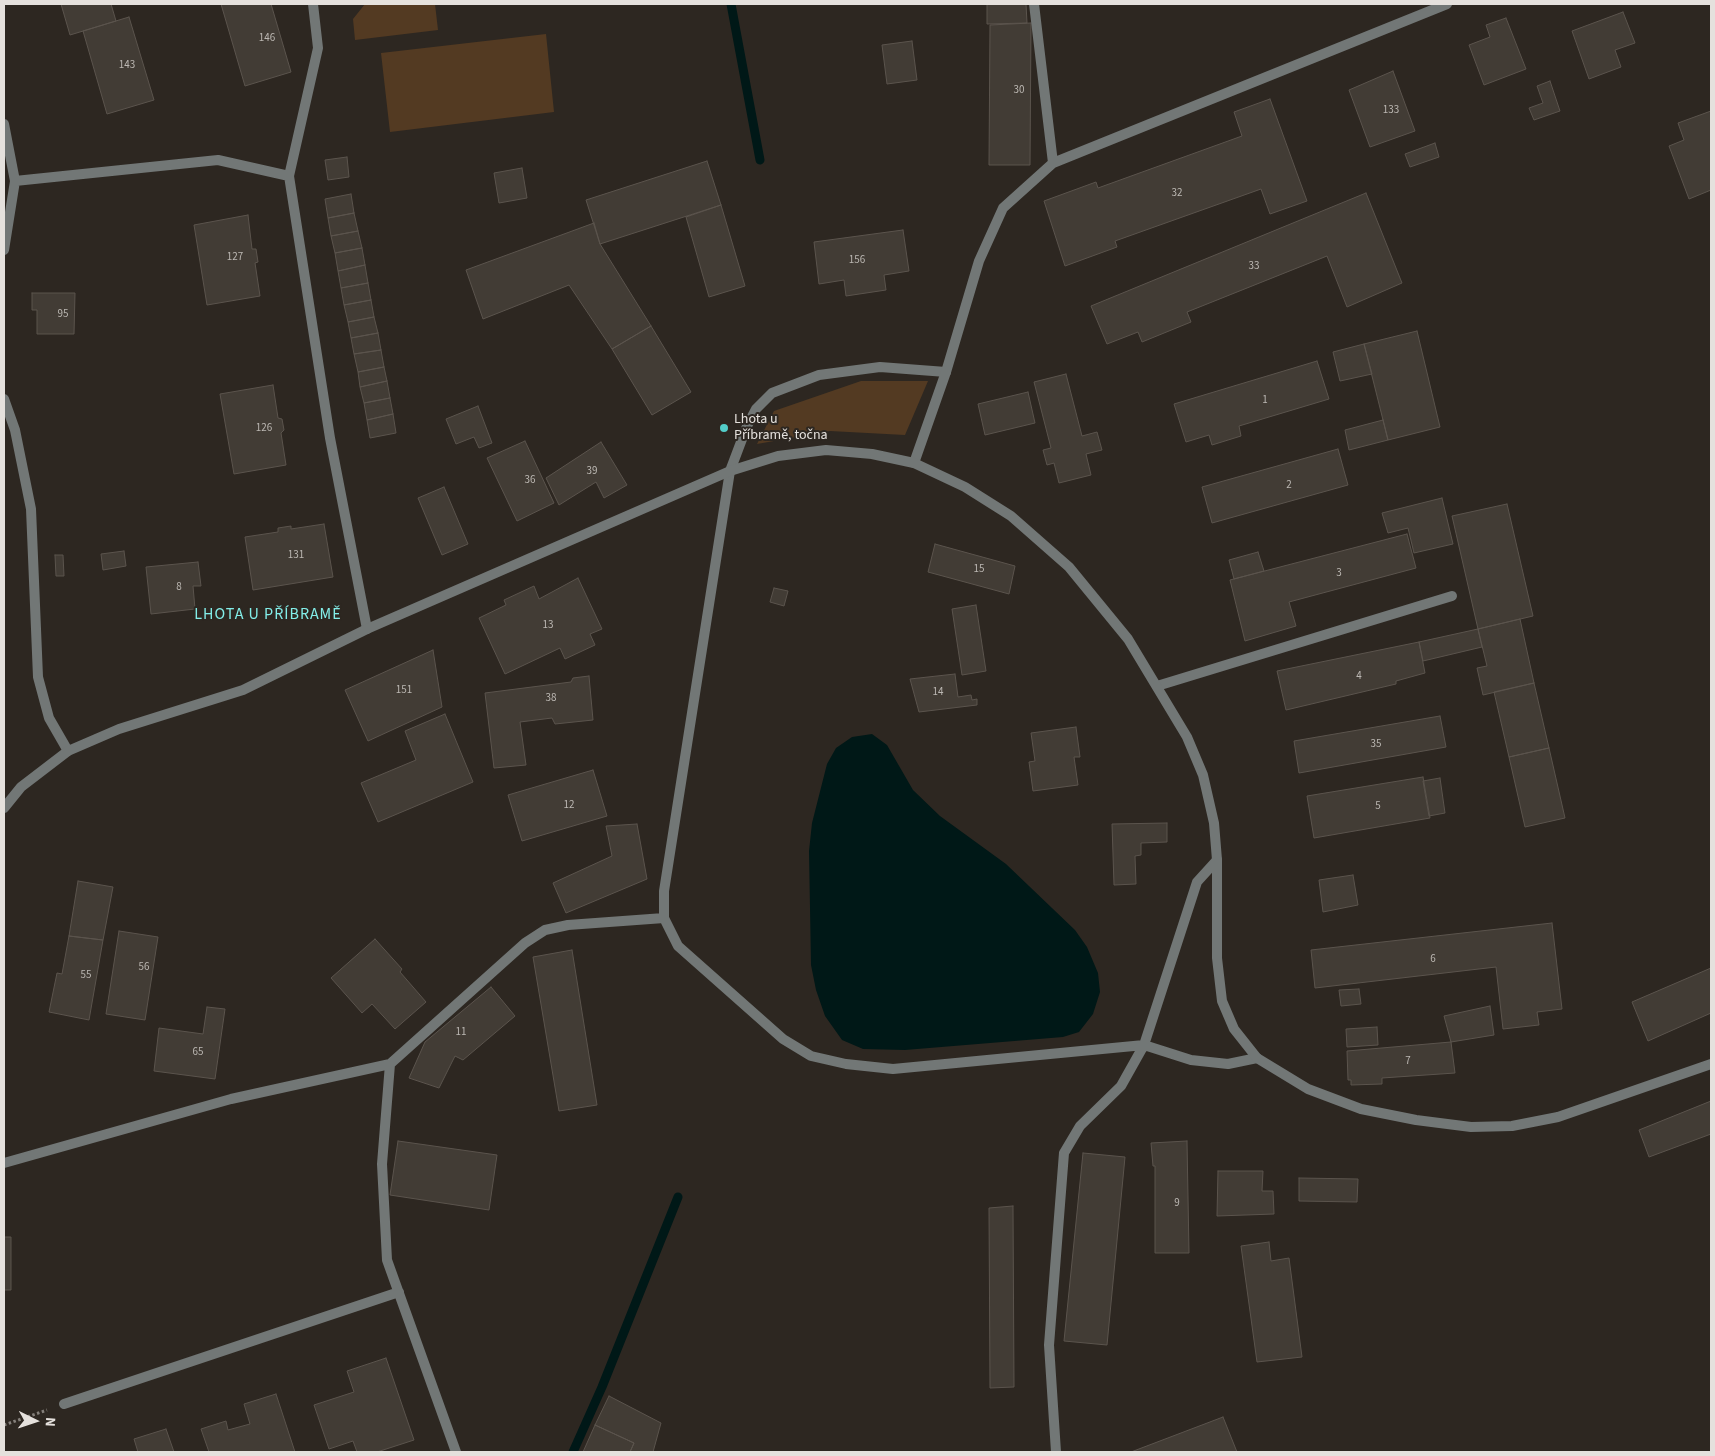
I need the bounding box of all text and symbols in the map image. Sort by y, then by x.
house number: 146 [259,32,275,46]
house number: 143 [119,59,135,73]
house number: 30 [1014,84,1024,98]
house number: 133 [1383,104,1399,118]
house number: 32 [1172,187,1182,201]
house number: 127 [227,251,243,265]
house number: 156 [849,254,865,268]
house number: 33 [1249,260,1259,274]
house number: 95 [58,308,68,322]
house number: 1 [1262,394,1268,408]
place label: Lhota u Příbramě, točna [734,412,828,444]
house number: 126 [256,422,272,436]
marker: Lhota u Příbramě, točna [718,422,730,434]
house number: 39 [587,465,597,479]
house number: 36 [525,474,535,488]
house number: 2 [1286,479,1292,493]
house number: 131 [288,549,304,563]
house number: 15 [974,563,984,577]
house number: 3 [1336,567,1342,581]
house number: 8 [176,581,182,595]
district label: LHOTA U PŘÍBRAMĚ [192,605,344,625]
house number: 13 [543,619,553,633]
house number: 4 [1356,670,1362,684]
house number: 151 [396,684,412,698]
house number: 14 [933,686,943,700]
house number: 38 [546,692,556,706]
house number: 35 [1371,738,1381,752]
house number: 12 [564,799,574,813]
house number: 5 [1375,800,1381,814]
house number: 6 [1430,953,1436,967]
house number: 56 [139,961,149,975]
house number: 55 [81,969,91,983]
house number: 11 [456,1026,466,1040]
house number: 65 [193,1046,203,1060]
house number: 7 [1405,1055,1411,1069]
house number: 9 [1174,1197,1180,1211]
north arrow [10,1396,60,1446]
text: N [40,1417,60,1427]

